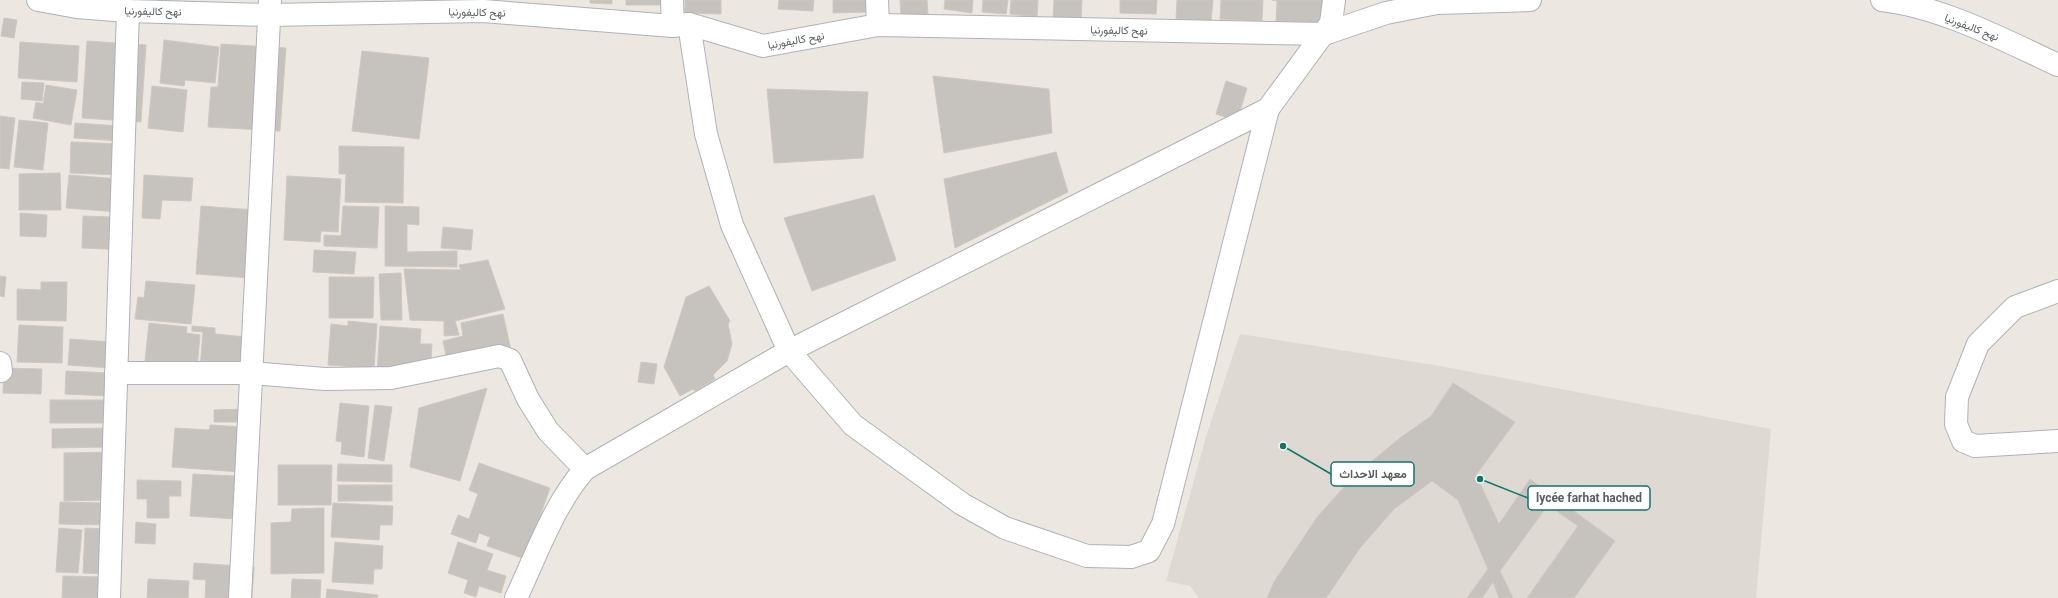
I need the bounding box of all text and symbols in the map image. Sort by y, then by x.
street label: نهح كاليفورنيا [124,5,182,19]
street label: نهح كاليفورنيا [448,6,506,20]
street label: نهح كاليفورنيا [1942,11,2001,45]
street label: نهح كاليفورنيا [1090,24,1148,38]
street label: نهح كاليفورنيا [767,29,826,53]
callout: معهد الاحداث [1331,462,1414,486]
text: معهد الاحداث [1339,467,1407,482]
callout: lycée farhat hached [1528,486,1650,510]
text: lycée farhat hached [1536,491,1642,505]

